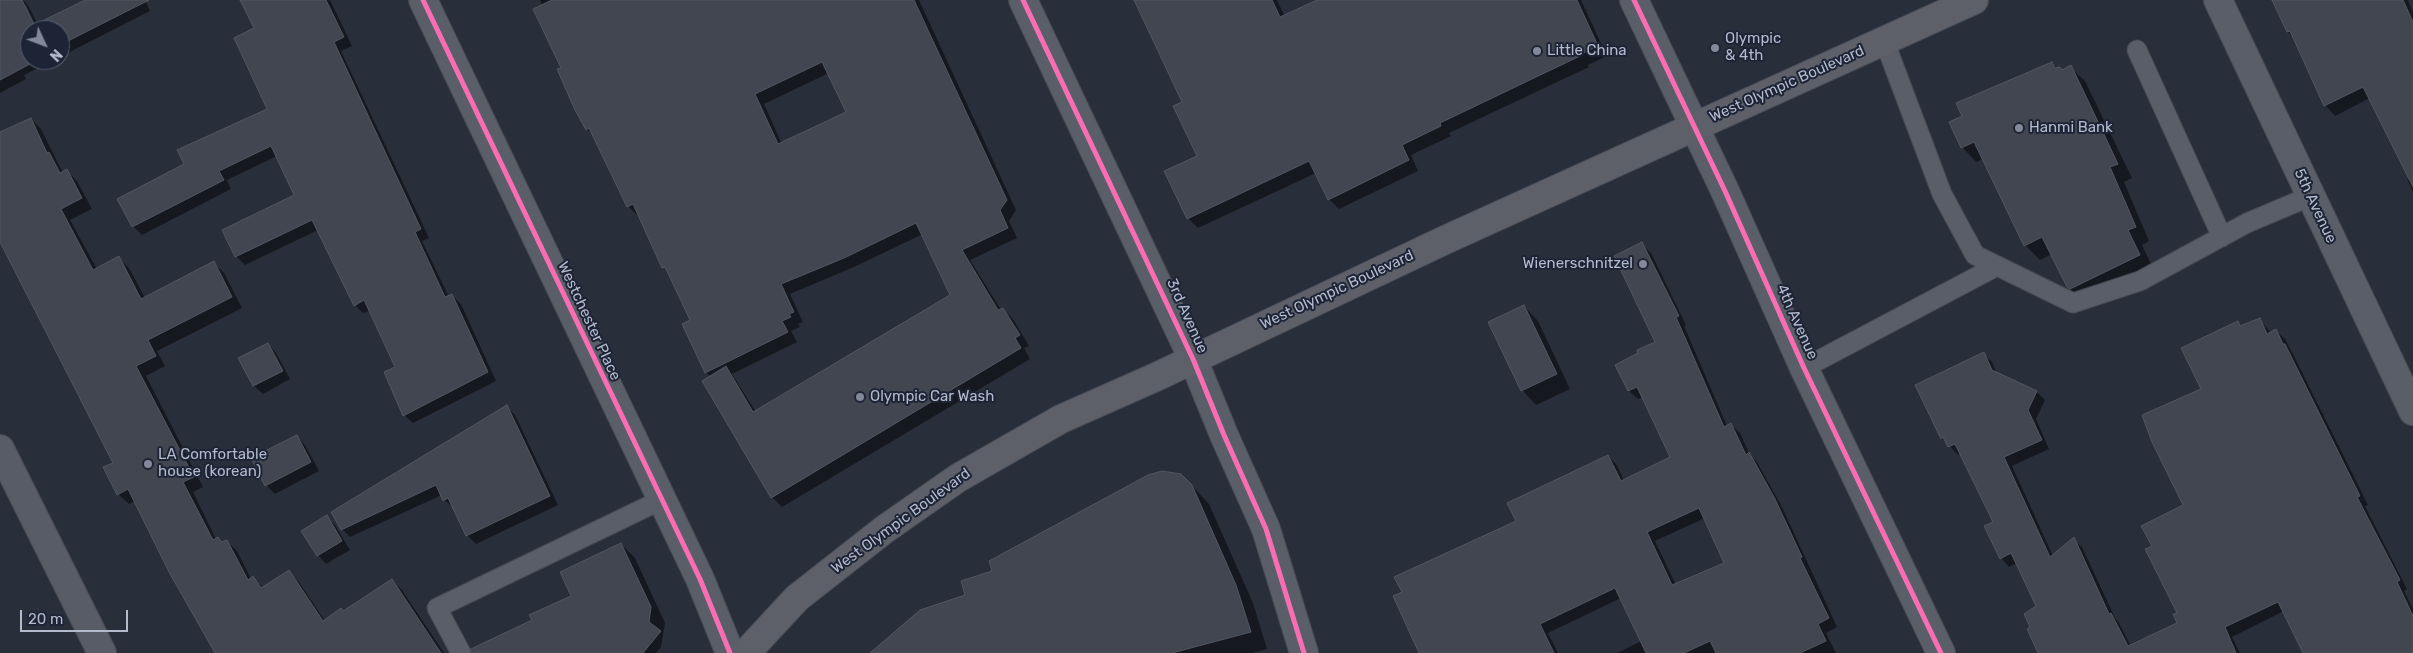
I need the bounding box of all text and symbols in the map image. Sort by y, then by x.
north arrow [20,20,70,70]
place label: Olympic & 4th [1725,30,1781,65]
place label: Little China [1547,42,1627,60]
street label: West Olympic Boulevard [1707,42,1867,126]
marker: Olympic & 4th [1709,42,1721,54]
text: N [46,45,65,64]
marker: Little China [1531,45,1543,57]
place label: Hanmi Bank [2029,119,2113,137]
marker: Hanmi Bank [2013,122,2025,134]
street label: 5th Avenue [2290,166,2340,246]
street label: West Olympic Boulevard [1257,246,1417,334]
place label: Wienerschnitzel [1523,255,1633,273]
marker: Wienerschnitzel [1637,258,1649,270]
street label: Westchester Place [554,259,624,383]
street label: 3rd Avenue [1163,276,1211,356]
street label: 4th Avenue [1772,282,1822,362]
place label: Olympic Car Wash [870,388,994,406]
marker: Olympic Car Wash [854,391,866,403]
place label: LA Comfortable house (korean) [158,446,267,481]
marker: LA Comfortable house (korean) [142,458,154,470]
street label: West Olympic Boulevard [828,465,974,577]
scale bar [22,600,130,632]
text: 20 m [28,610,63,628]

